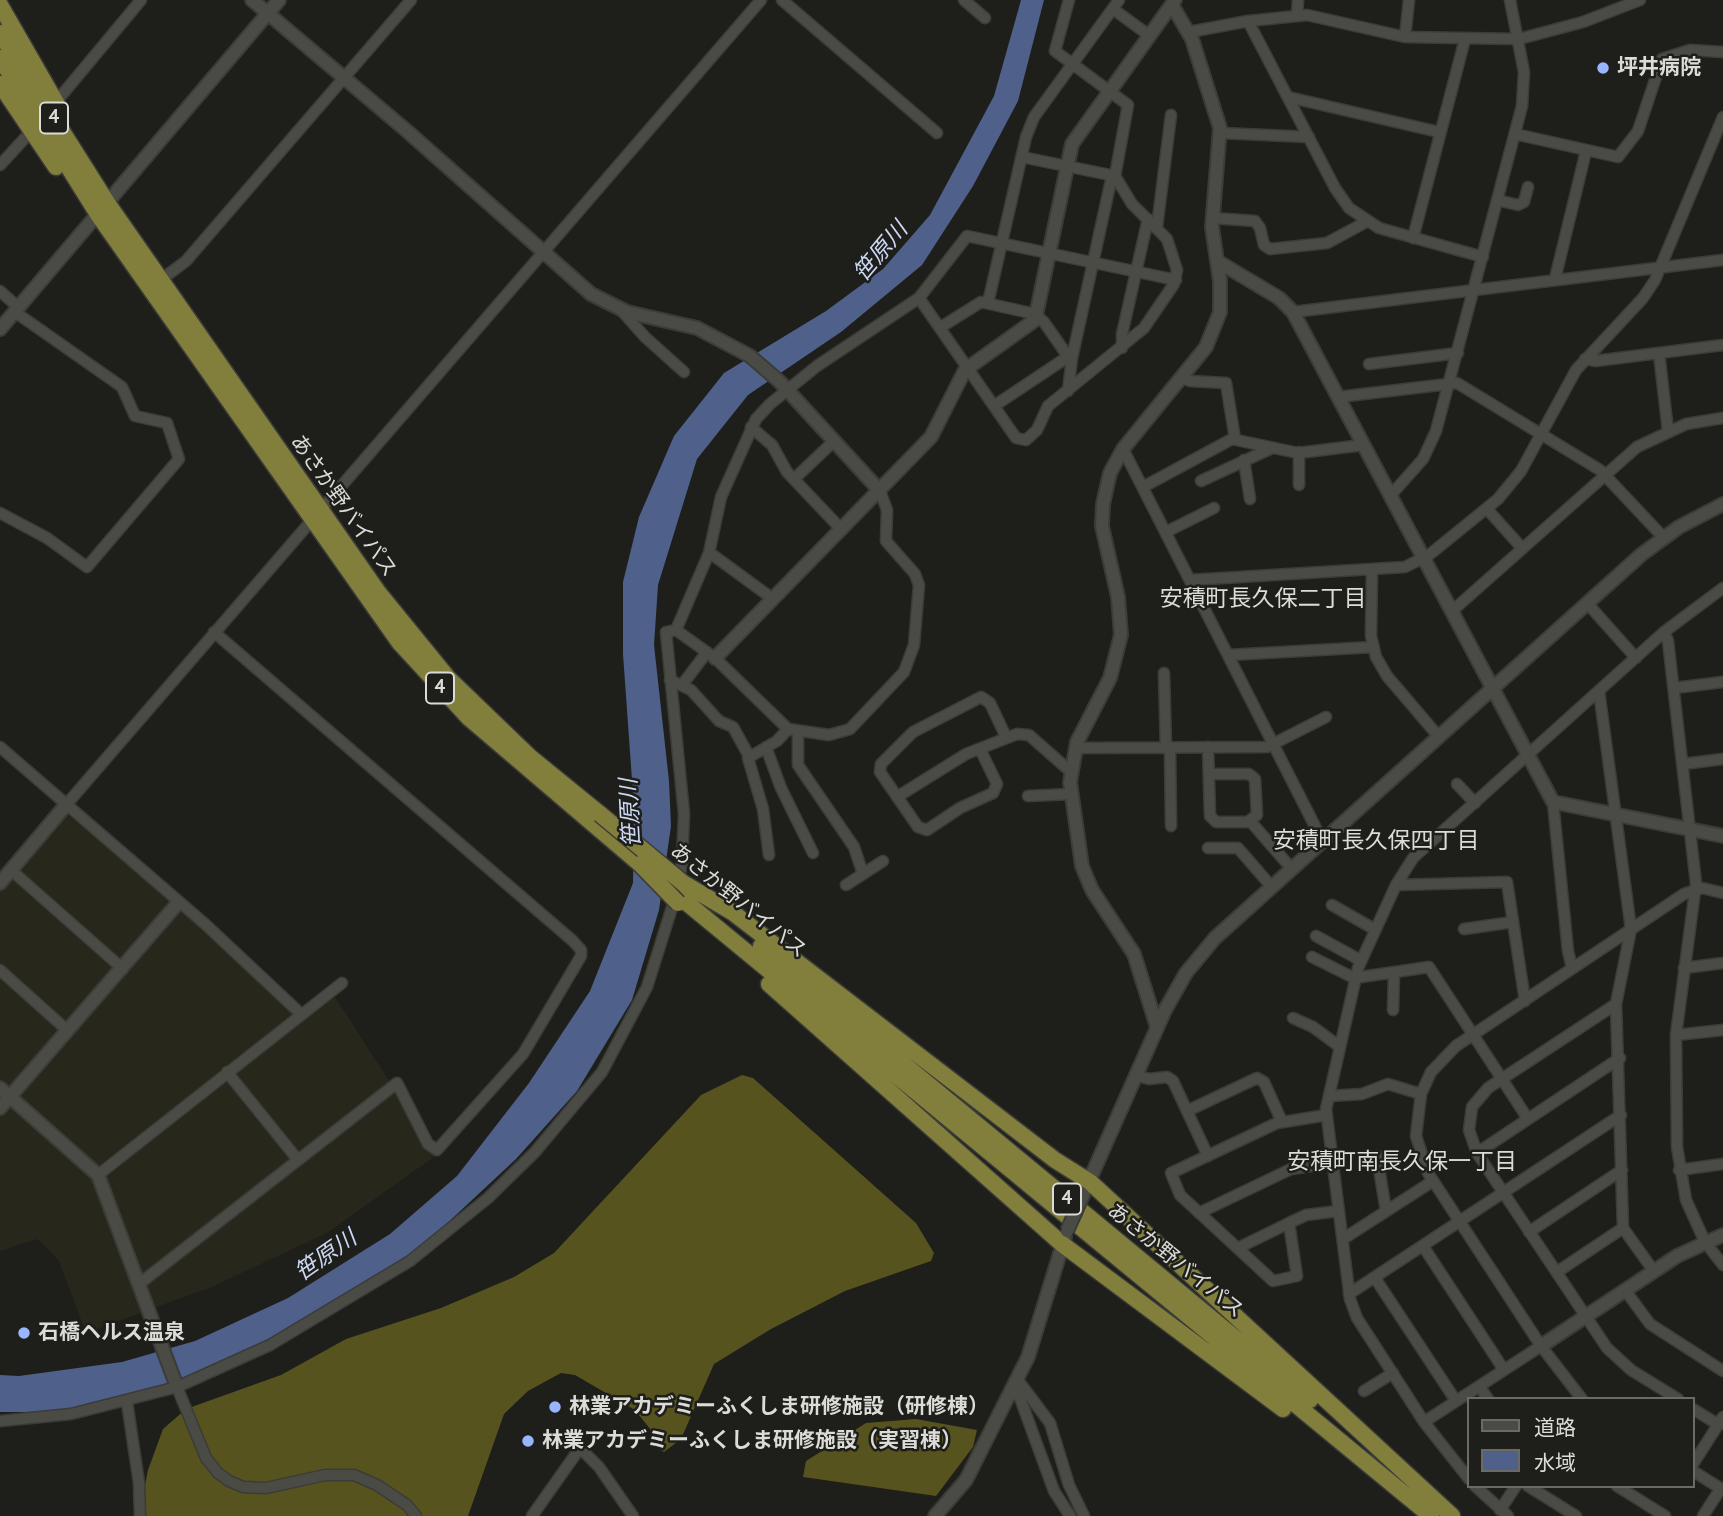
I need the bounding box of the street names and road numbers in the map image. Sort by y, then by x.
road number: 4 [40,102,68,134]
street label: あさか野バイパス [284,430,402,582]
road number: 4 [426,673,454,704]
street label: あさか野バイパス [665,838,811,964]
road number: 4 [1053,1184,1081,1214]
street label: あさか野バイパス [1102,1198,1248,1324]

